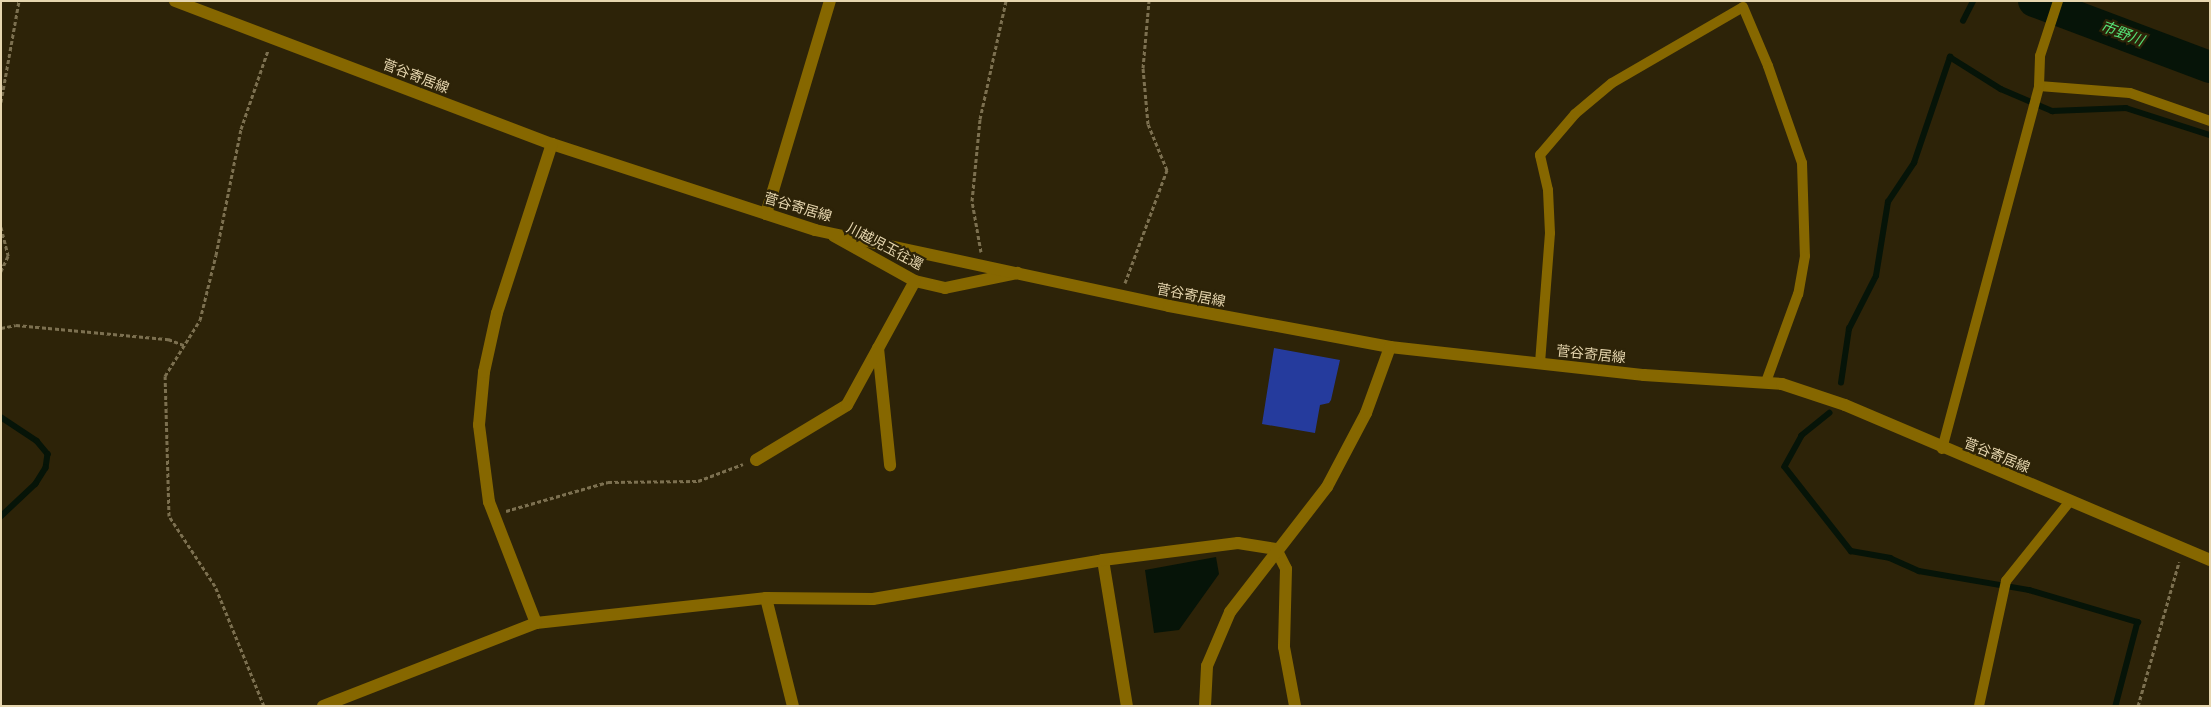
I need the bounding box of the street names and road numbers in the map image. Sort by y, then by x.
street label: 菅谷寄居線 [380,56,452,96]
street label: 菅谷寄居線 [762,189,834,225]
street label: 川越児玉往還 [844,219,926,273]
street label: 菅谷寄居線 [1155,280,1227,310]
street label: 菅谷寄居線 [1555,342,1627,366]
street label: 菅谷寄居線 [1961,434,2033,476]

